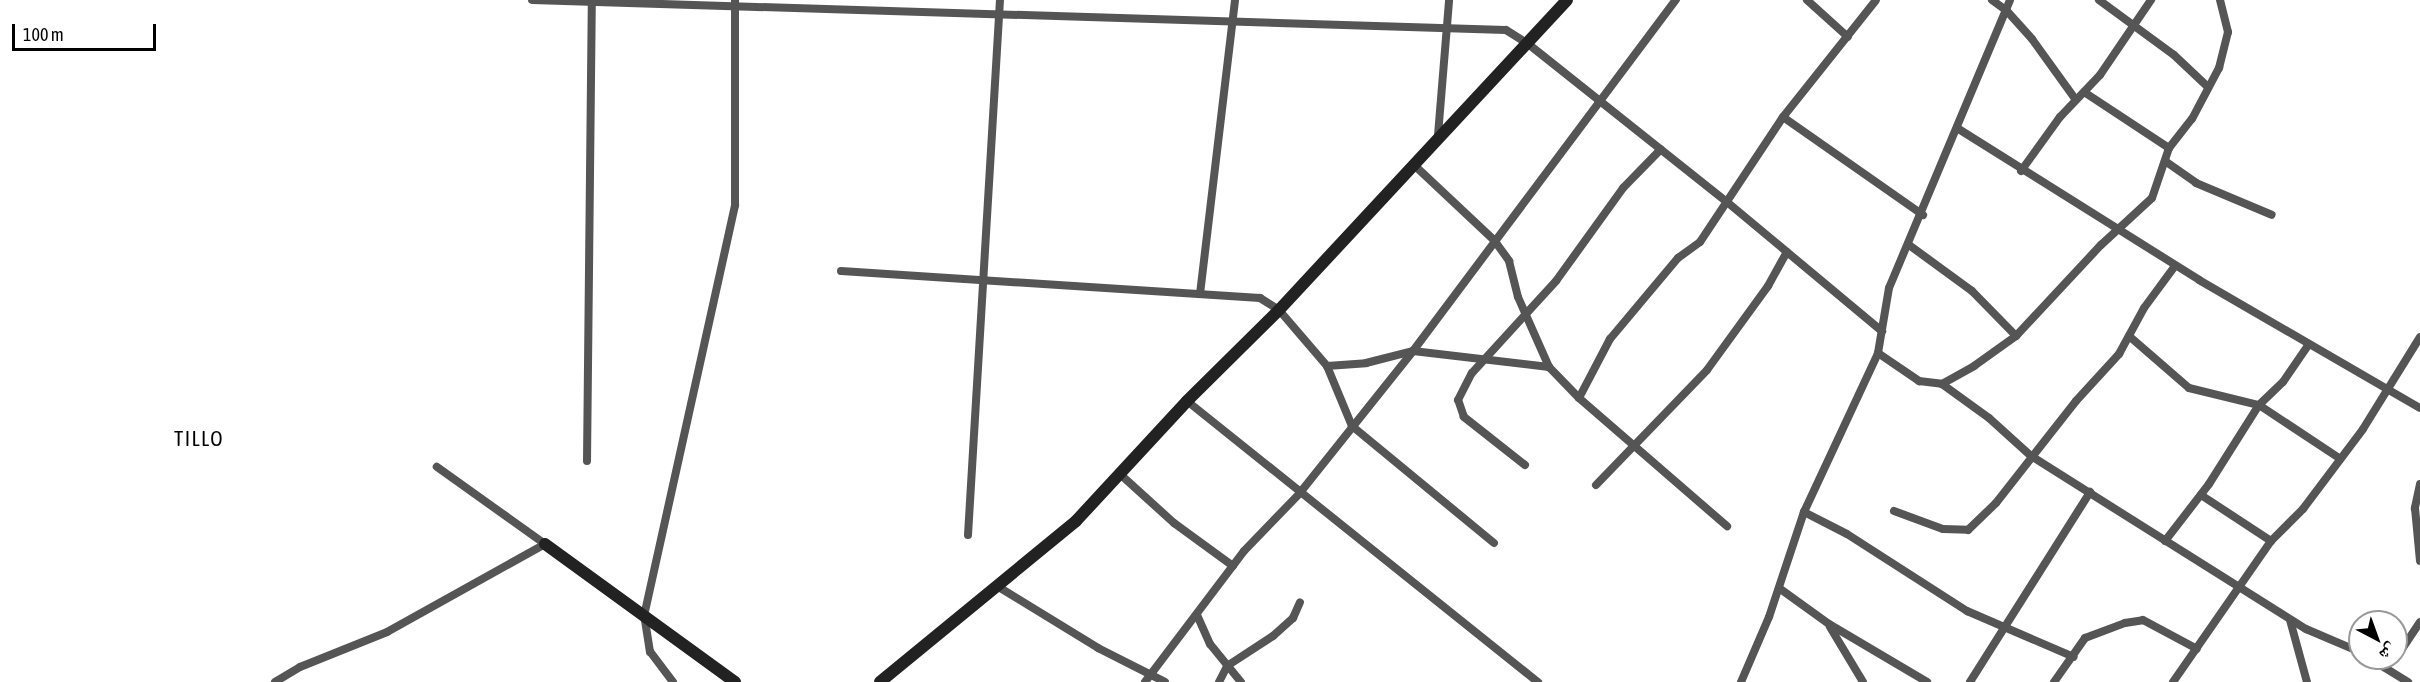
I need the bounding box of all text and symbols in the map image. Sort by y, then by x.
scale bar [15,12,159,50]
text: 100 m [23,24,64,45]
district label: TILLO [174,425,224,451]
north arrow [2348,610,2408,670]
text: ش [2376,640,2401,664]

